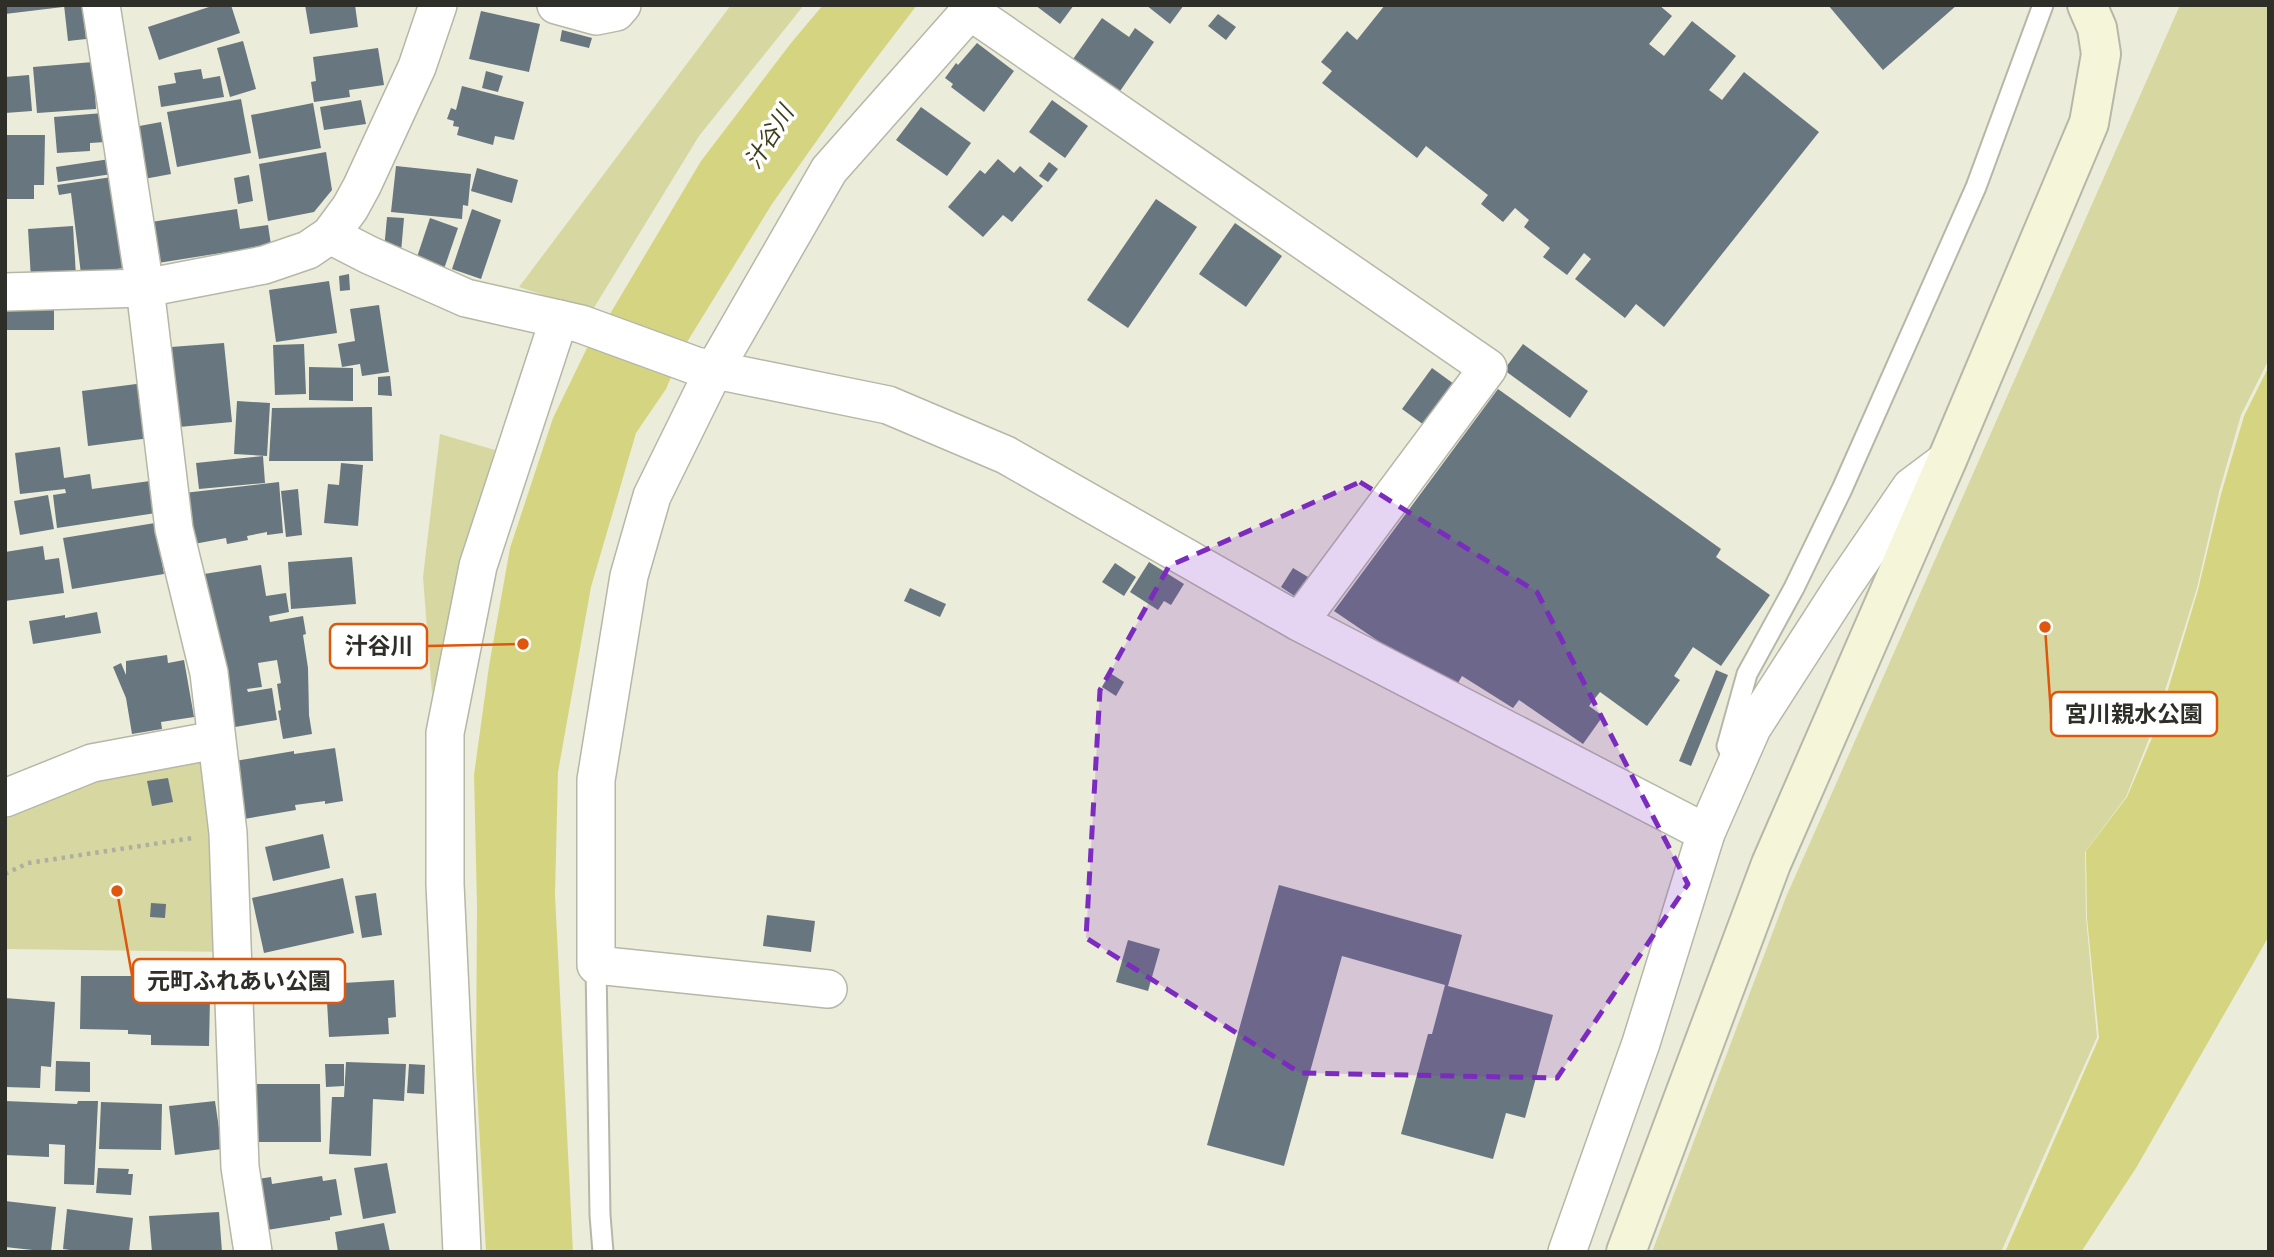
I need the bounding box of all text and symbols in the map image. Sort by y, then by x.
water label: 汁谷川 [739,98,801,174]
callout: 汁谷川 [330,624,427,668]
text: 汁谷川 [345,632,414,660]
callout: 宮川親水公園 [2051,692,2217,736]
text: 宮川親水公園 [2065,700,2203,728]
callout: 元町ふれあい公園 [133,959,345,1003]
text: 元町ふれあい公園 [147,967,331,995]

